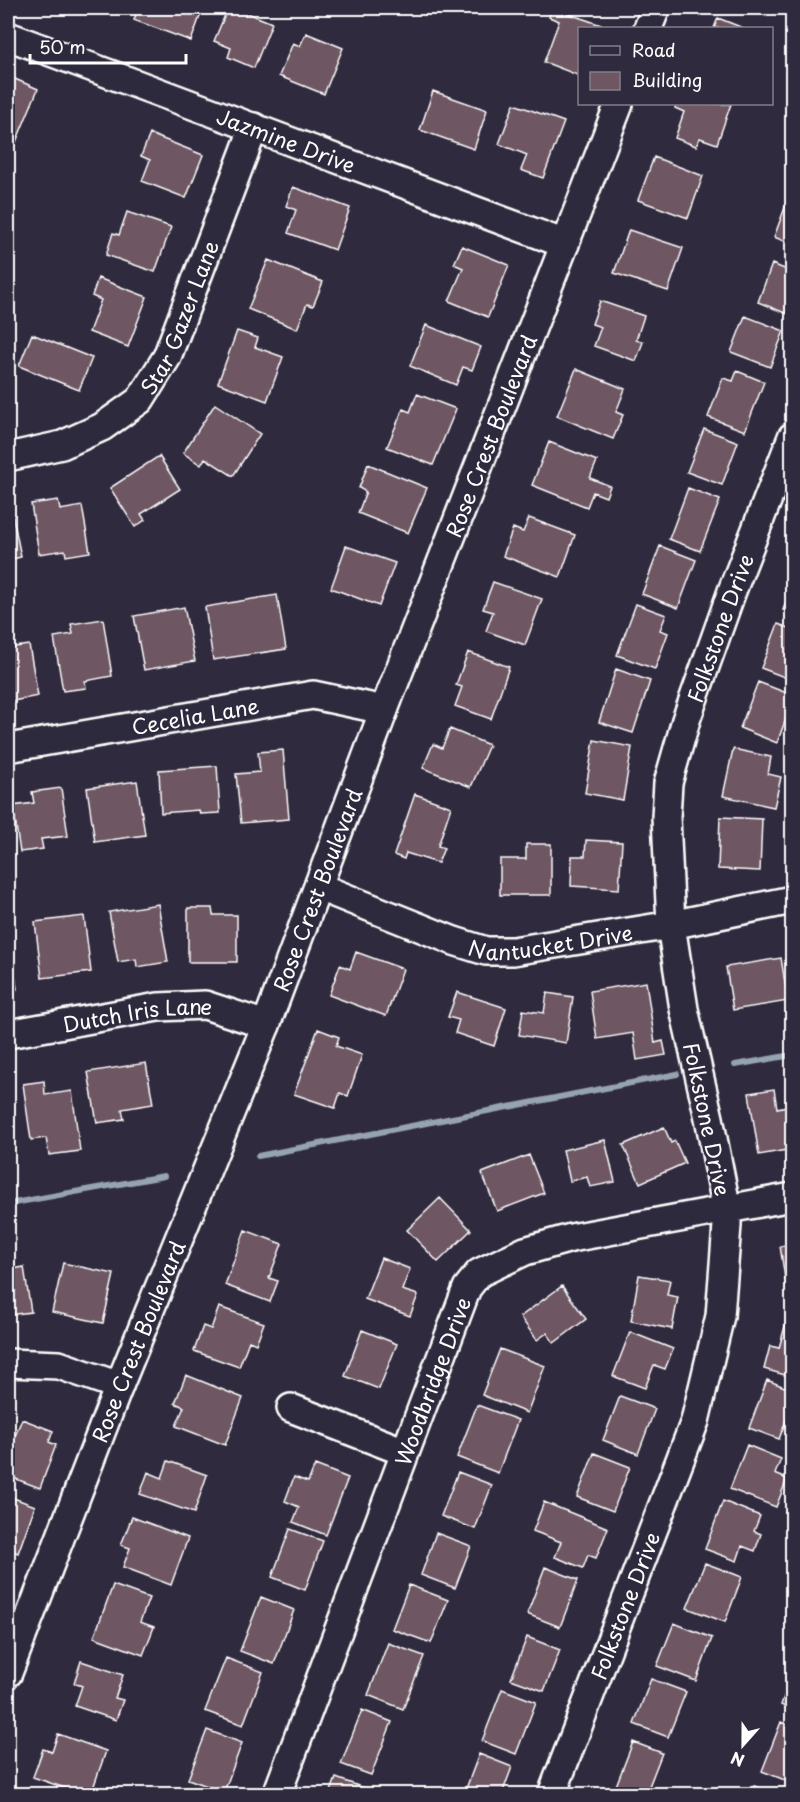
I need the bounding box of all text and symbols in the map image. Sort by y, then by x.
scale bar [30,27,186,65]
legend [578,27,773,105]
text: 50 m [39,33,86,60]
text: Road [632,36,676,63]
text: Building [632,66,702,93]
street label: Jazmine Drive [212,99,360,180]
street label: Star Gazer Lane [132,235,226,400]
street label: Rose Crest Boulevard [437,330,544,542]
street label: Folkstone Drive [678,549,761,707]
street label: Cecelia Lane [129,689,261,742]
street label: Rose Crest Boulevard [264,783,369,996]
street label: Nantucket Drive [465,916,635,967]
street label: Dutch Iris Lane [60,989,218,1040]
street label: Folkstone Drive [676,1039,740,1199]
street label: Rose Crest Boulevard [83,1236,193,1447]
street label: Woodbridge Drive [386,1292,478,1470]
street label: Folkstone Drive [581,1527,667,1684]
north arrow [713,1715,773,1775]
text: N [727,1746,747,1773]

